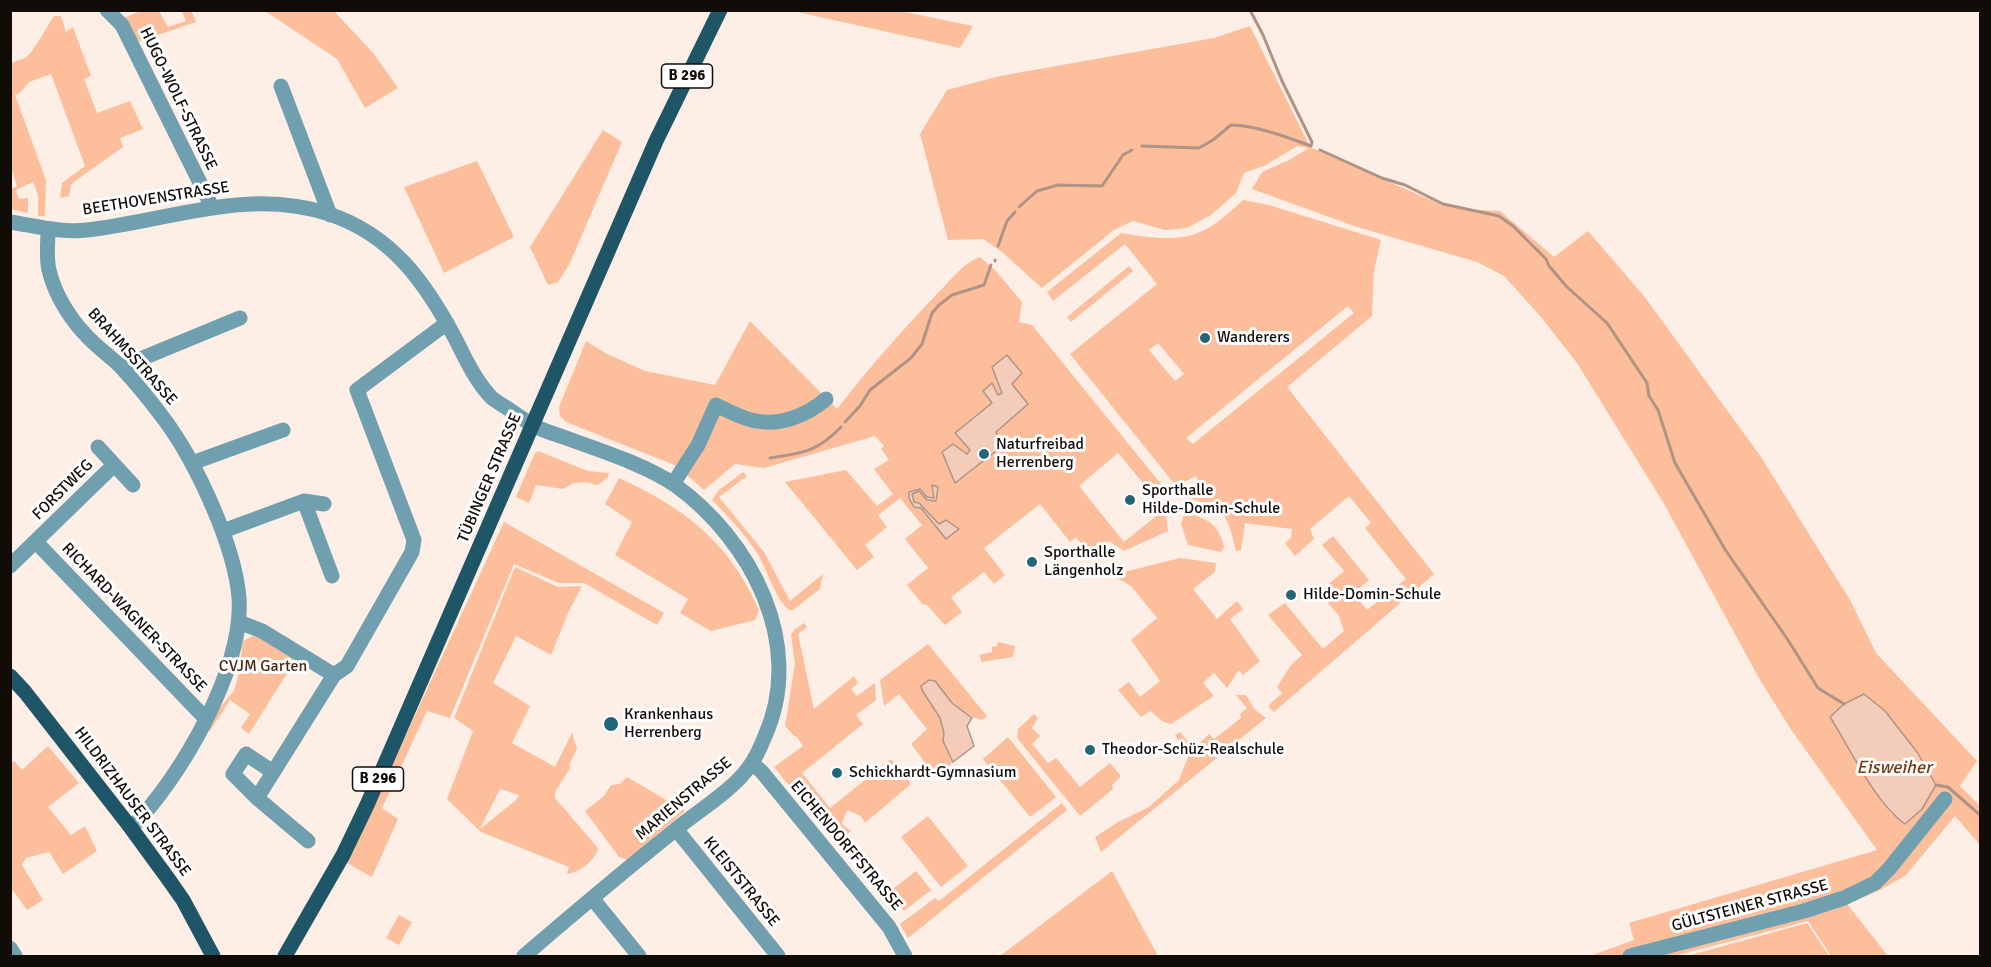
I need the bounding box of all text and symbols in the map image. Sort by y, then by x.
street label: HUGO-WOLF-STRASSE [135,24,221,174]
road number: B 296 [662,64,712,88]
street label: BEETHOVENSTRASSE [81,178,231,220]
street label: BRAHMSSTRASSE [83,304,181,410]
place label: Wanderers [1217,328,1290,348]
marker: Wanderers [1198,331,1212,345]
street label: TÜBINGER STRASSE [454,410,526,546]
place label: Naturfreibad Herrenberg [996,435,1084,473]
marker: Naturfreibad Herrenberg [977,447,991,461]
street label: FORSTWEG [29,456,97,524]
place label: Sporthalle Hilde-Domin-Schule [1142,481,1280,519]
marker: Sporthalle Hilde-Domin-Schule [1123,493,1137,507]
street label: RICHARD-WAGNER-STRASSE [57,539,211,697]
place label: Sporthalle Längenholz [1044,543,1123,581]
marker: Sporthalle Längenholz [1025,555,1039,569]
place label: Hilde-Domin-Schule [1303,585,1441,605]
marker: Hilde-Domin-Schule [1284,588,1298,602]
park label: CVJM Garten [219,657,307,677]
place label: Krankenhaus Herrenberg [624,705,713,743]
marker: Krankenhaus Herrenberg [602,715,620,733]
street label: HILDRIZHAUSER STRASSE [70,724,194,880]
place label: Theodor-Schüz-Realschule [1102,740,1284,760]
marker: Theodor-Schüz-Realschule [1083,743,1097,757]
street label: MARIENSTRASSE [632,753,736,845]
water label: Eisweiher [1856,757,1932,779]
place label: Schickhardt-Gymnasium [849,763,1016,783]
marker: Schickhardt-Gymnasium [830,766,844,780]
road number: B 296 [352,767,404,791]
street label: EICHENDORFFSTRASSE [786,777,906,915]
street label: KLEISTSTRASSE [699,833,783,931]
street label: GÜLTSTEINER STRASSE [1670,876,1830,936]

